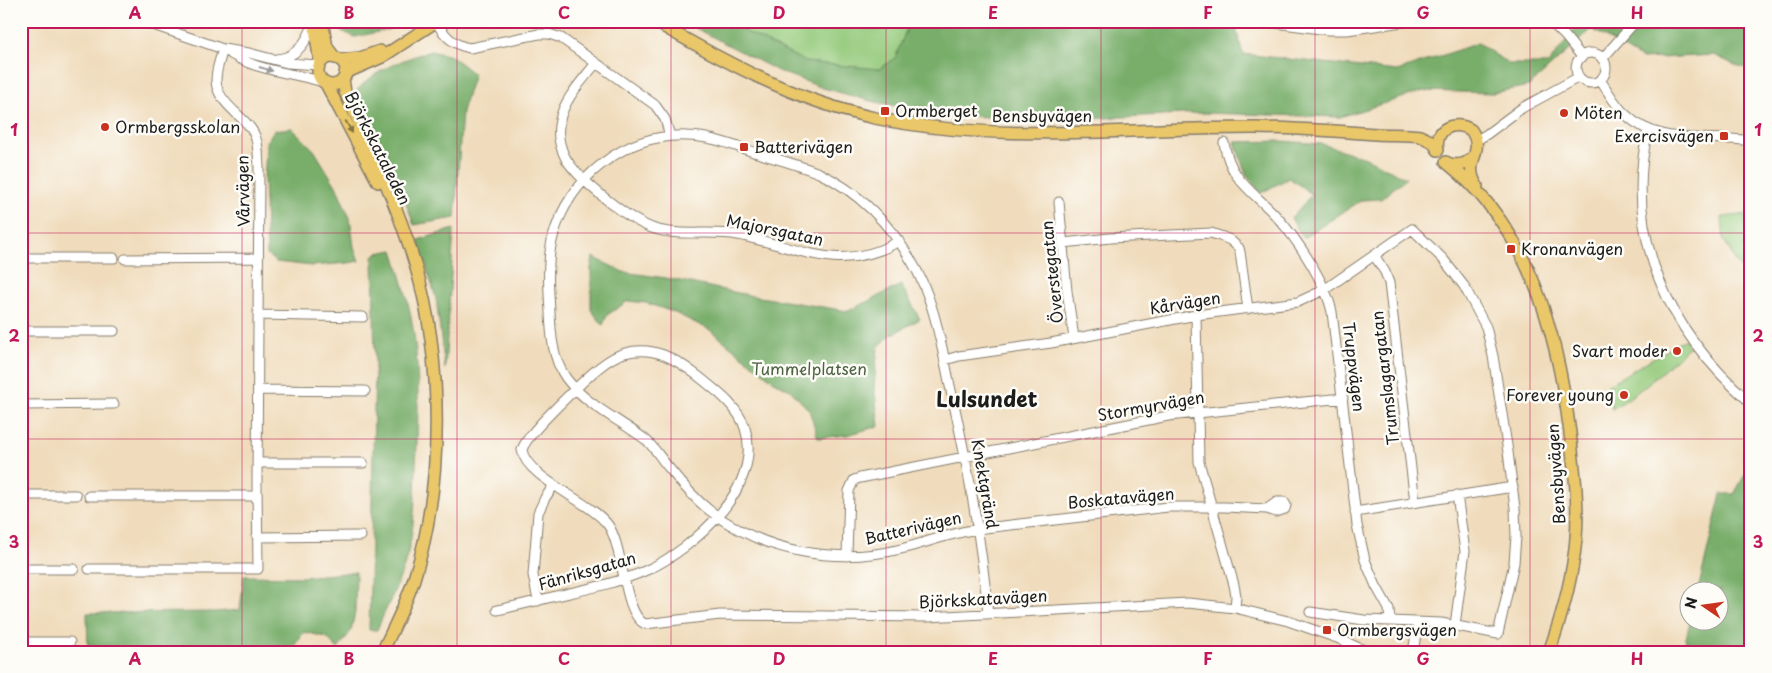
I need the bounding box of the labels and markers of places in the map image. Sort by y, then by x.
place label: Ormberget [895,98,978,122]
place label: Möten [1574,100,1623,124]
marker: Ormberget [879,105,891,117]
marker: Möten [1558,107,1570,119]
place label: Ormbergsskolan [115,114,240,138]
marker: Ormbergsskolan [99,121,111,133]
place label: Exercisvägen [1615,123,1714,147]
marker: Exercisvägen [1718,130,1730,142]
place label: Batterivägen [754,134,853,158]
marker: Batterivägen [738,141,750,153]
place label: Kronanvägen [1521,236,1623,260]
marker: Kronanvägen [1505,243,1517,255]
place label: Svart moder [1572,338,1668,362]
marker: Svart moder [1671,345,1683,357]
place label: Forever young [1506,382,1614,406]
marker: Forever young [1618,389,1630,401]
place label: Ormbergsvägen [1337,617,1457,641]
marker: Ormbergsvägen [1321,624,1333,636]

